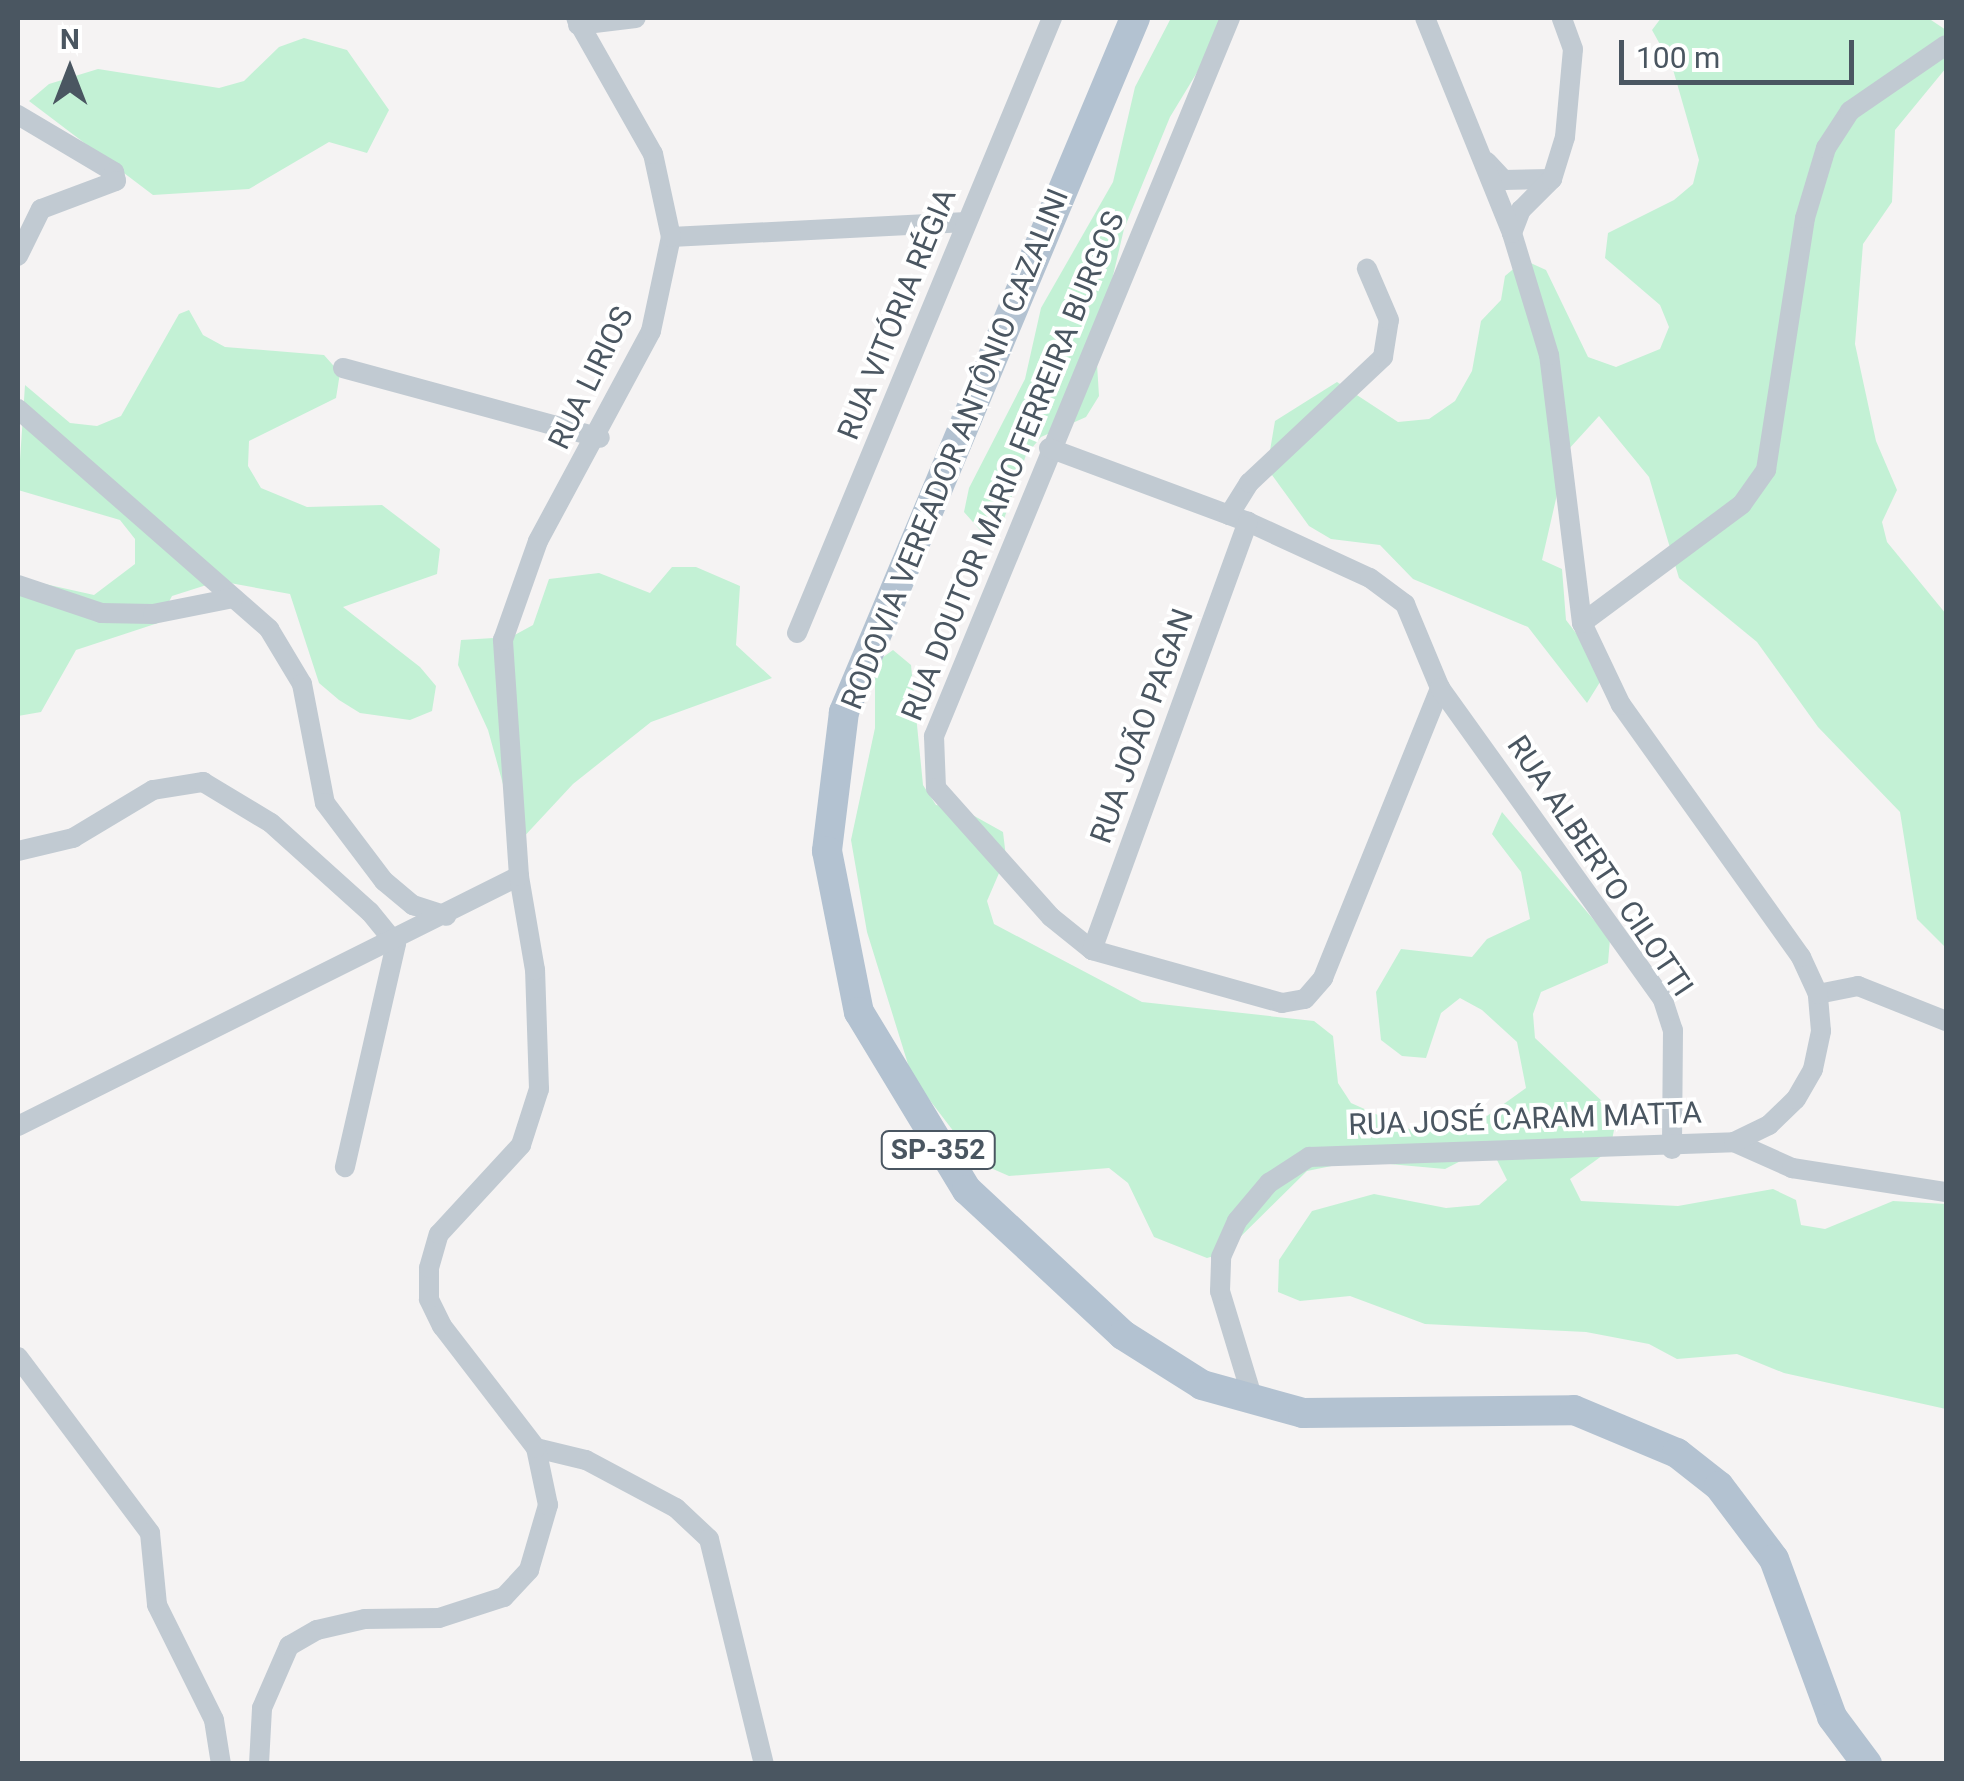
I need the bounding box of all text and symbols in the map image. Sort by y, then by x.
north arrow [20,20,120,120]
scale bar [1624,20,1859,82]
text: N [60,23,80,56]
text: 100 m [1636,40,1720,75]
street label: RUA VITÓRIA RÉGIA [830,183,964,445]
street label: RODOVIA VEREADOR ANTÔNIO CAZALINI [834,183,1076,715]
street label: RUA DOUTOR MARIO FERREIRA BURGOS [894,206,1132,726]
street label: RUA LIRIOS [541,301,641,455]
street label: RUA JOÃO PAGAN [1083,604,1201,848]
street label: RUA ALBERTO CILOTTI [1499,729,1701,1003]
street label: RUA JOSÉ CARAM MATTA [1348,1095,1702,1143]
road number: SP-352 [880,1127,996,1173]

